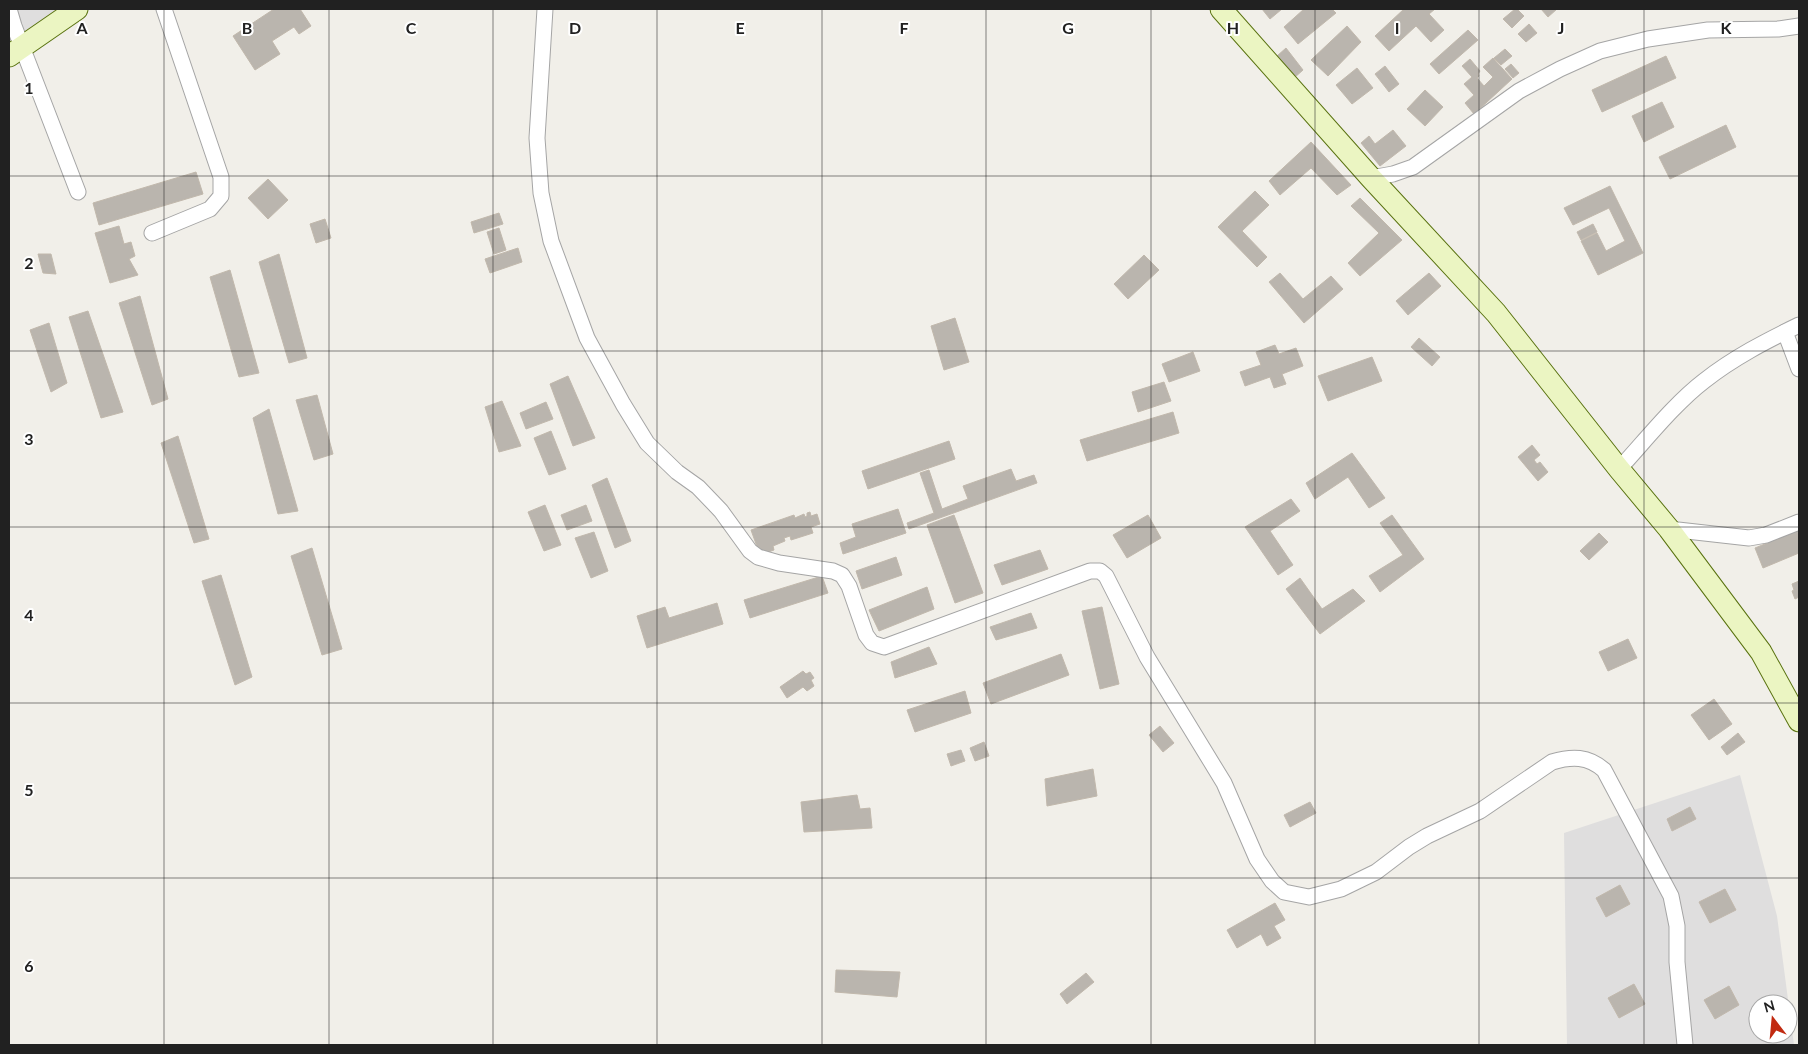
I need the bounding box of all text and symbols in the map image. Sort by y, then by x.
text: A [75,18,88,37]
text: B [242,18,252,37]
text: C [406,18,417,37]
text: D [569,18,581,37]
text: E [735,18,745,37]
text: F [899,18,909,37]
text: G [1062,18,1074,37]
text: H [1227,18,1239,37]
text: I [1395,18,1399,37]
text: J [1558,18,1564,37]
text: K [1721,18,1733,37]
text: 1 [24,78,34,97]
text: 2 [24,253,34,272]
text: 3 [24,429,34,448]
text: 4 [24,605,34,624]
text: 5 [24,780,34,799]
text: 6 [24,956,34,975]
north arrow [1748,994,1798,1044]
text: N [1762,996,1777,1016]

